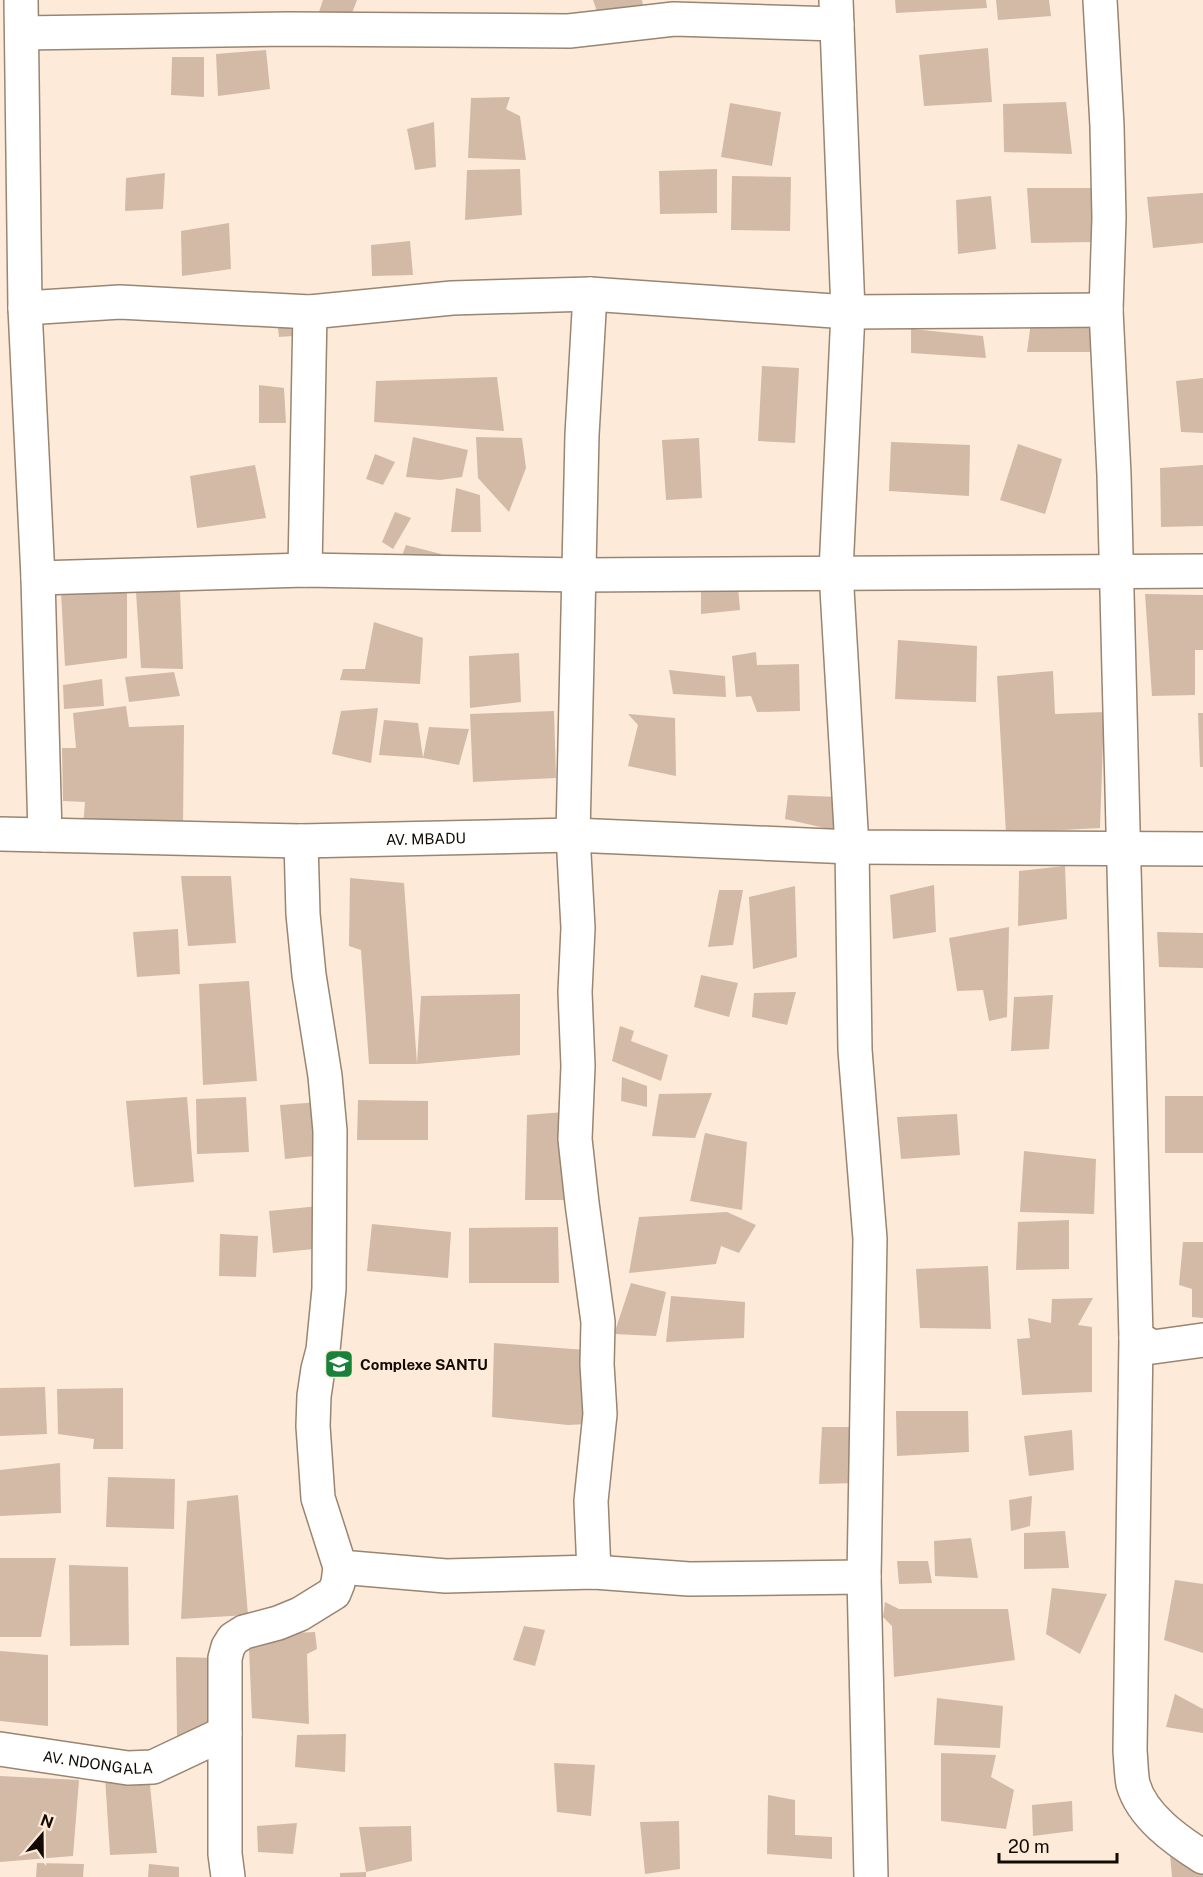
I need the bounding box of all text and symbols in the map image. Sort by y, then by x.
street label: AV. MBADU [386,829,466,848]
school or university icon: Complexe SANTU [323,1348,355,1380]
place label: Complexe SANTU [360,1356,488,1373]
street label: AV. NDONGALA [42,1747,154,1777]
north arrow [12,1805,72,1865]
text: N [38,1810,56,1832]
scale bar [999,1826,1118,1864]
text: 20 m [1008,1836,1050,1857]

